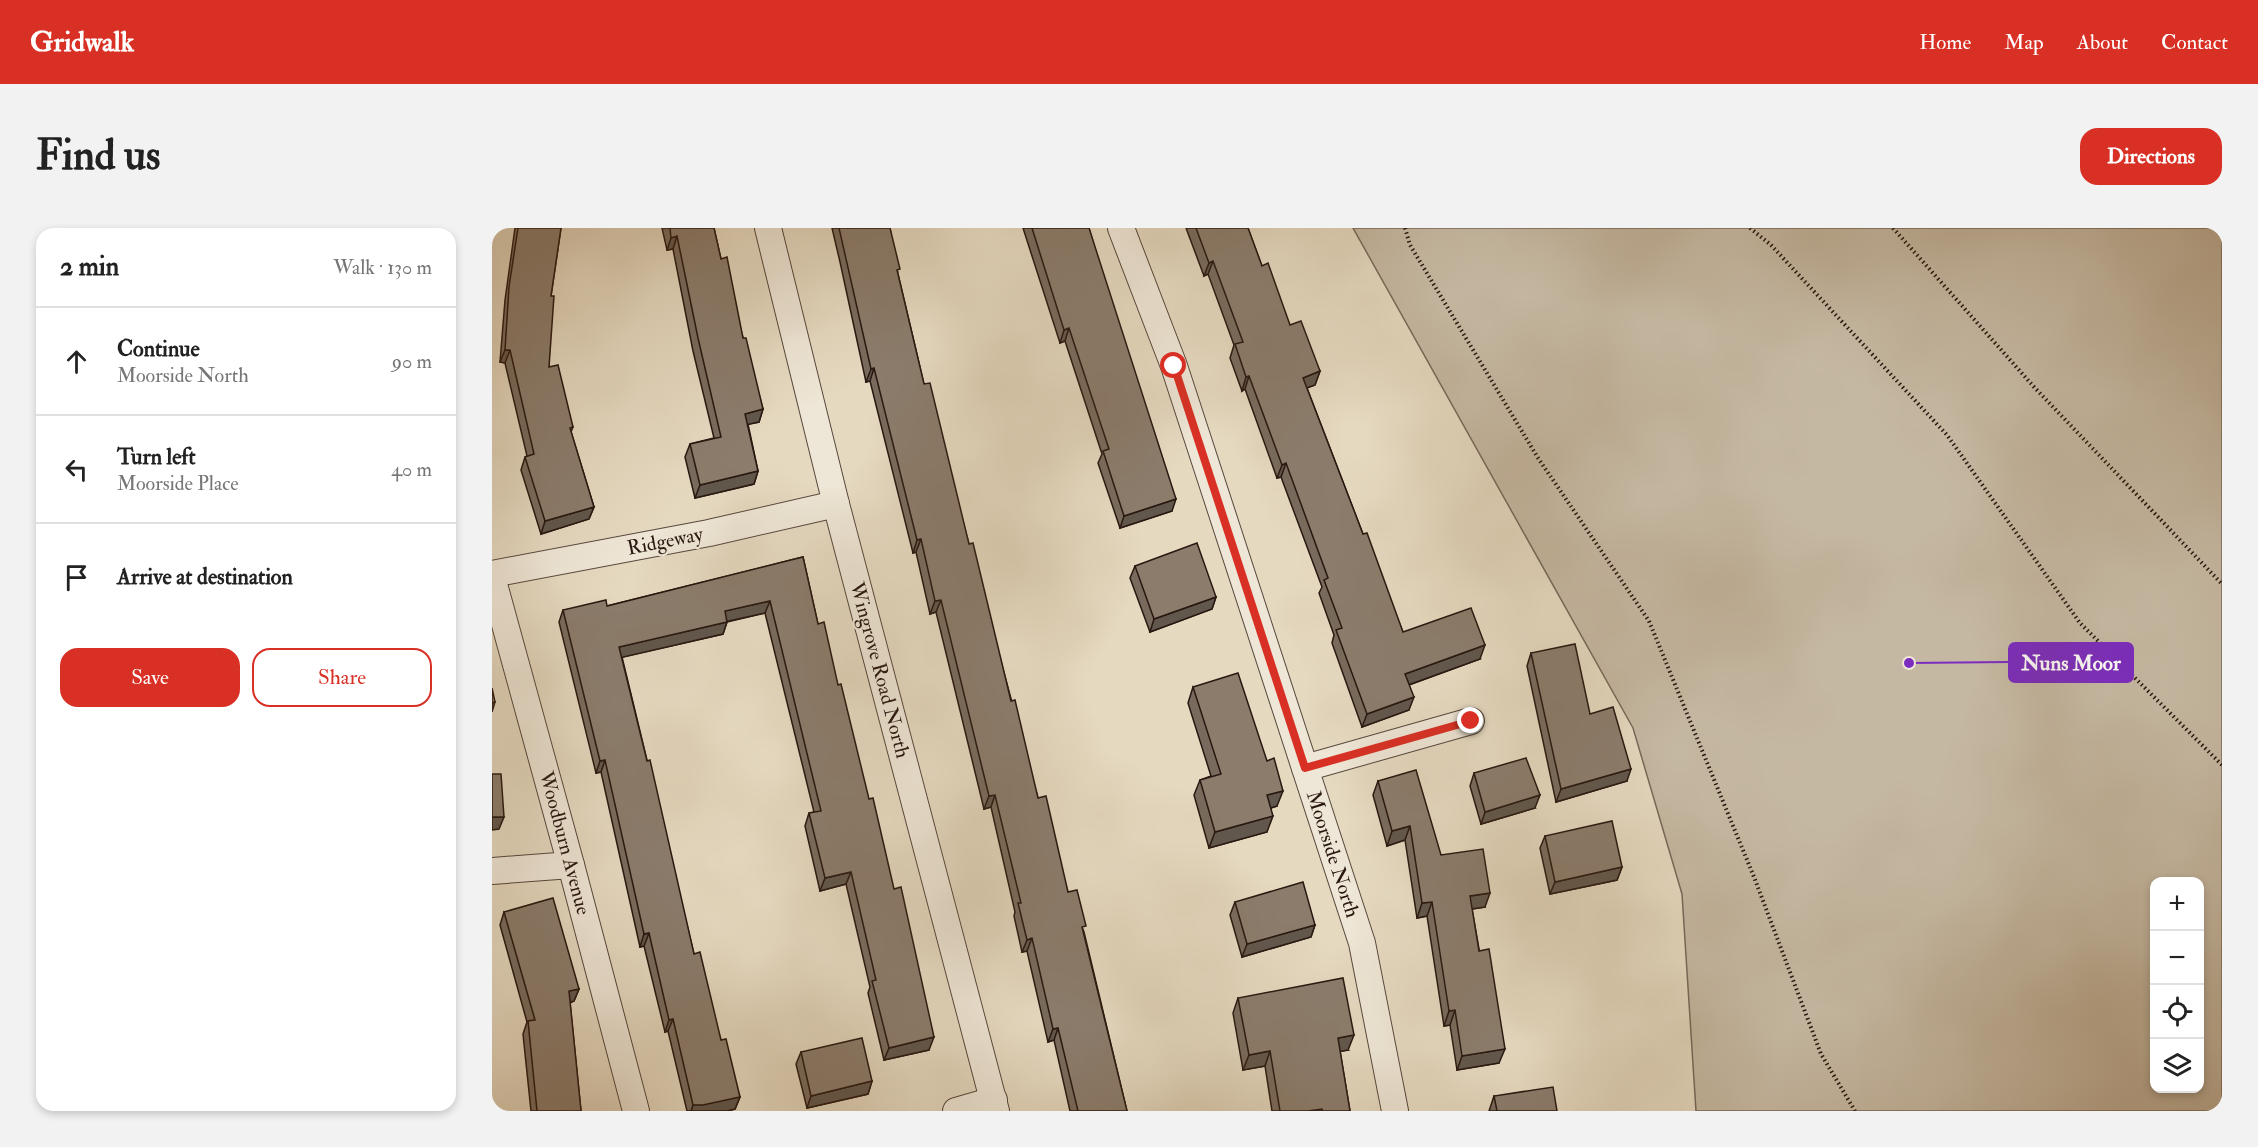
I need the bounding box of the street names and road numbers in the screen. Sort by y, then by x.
street label: Ridgeway [625,521,706,561]
street label: Wingrove Road North [844,578,916,761]
street label: Woodburn Avenue [534,767,596,918]
street label: Moorside North [1301,788,1365,921]

